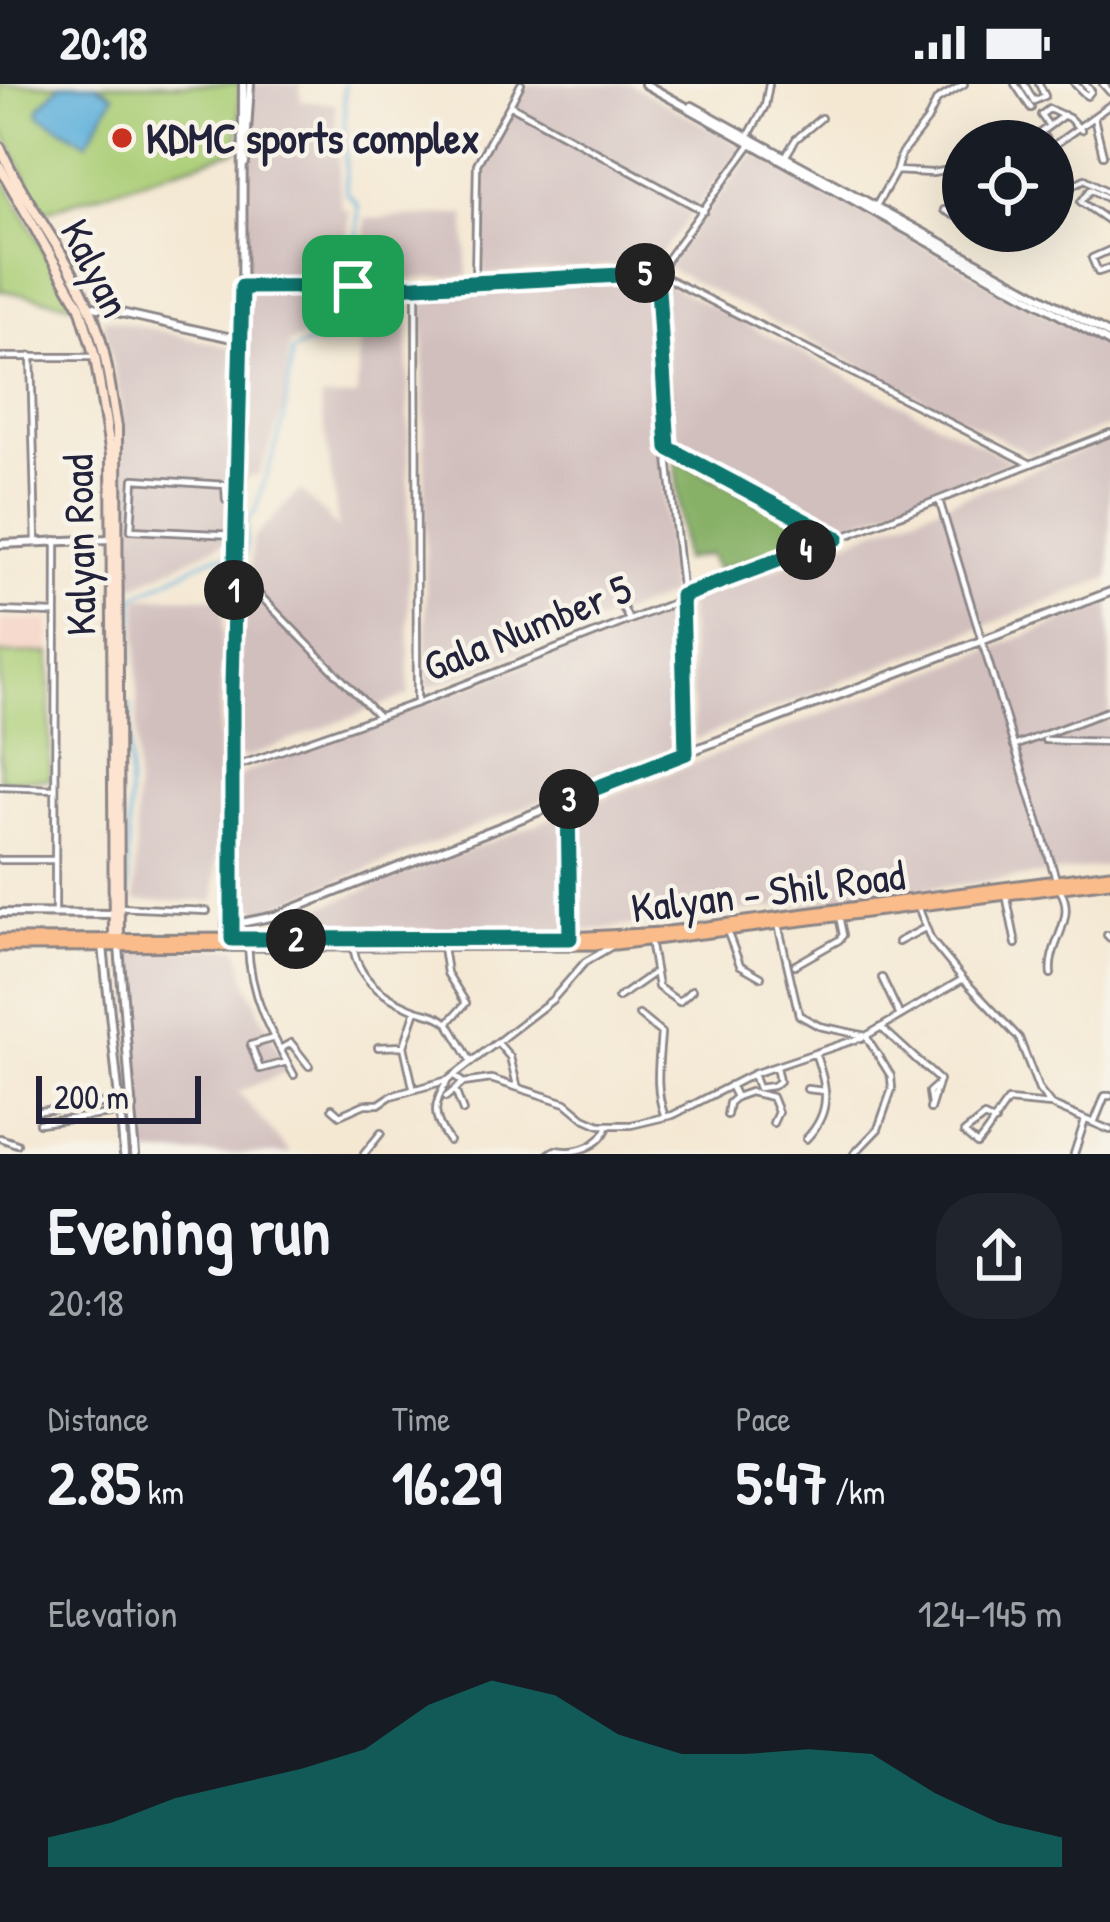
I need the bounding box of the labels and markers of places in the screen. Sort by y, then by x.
place label: KDMC sports complex [146,109,480,167]
marker: KDMC sports complex [109,125,135,151]
pin [302,235,404,337]
pin: 5 [615,243,675,303]
pin: 4 [776,520,836,580]
pin: 1 [204,560,264,620]
pin: 3 [539,769,599,829]
pin: 2 [266,909,326,969]

